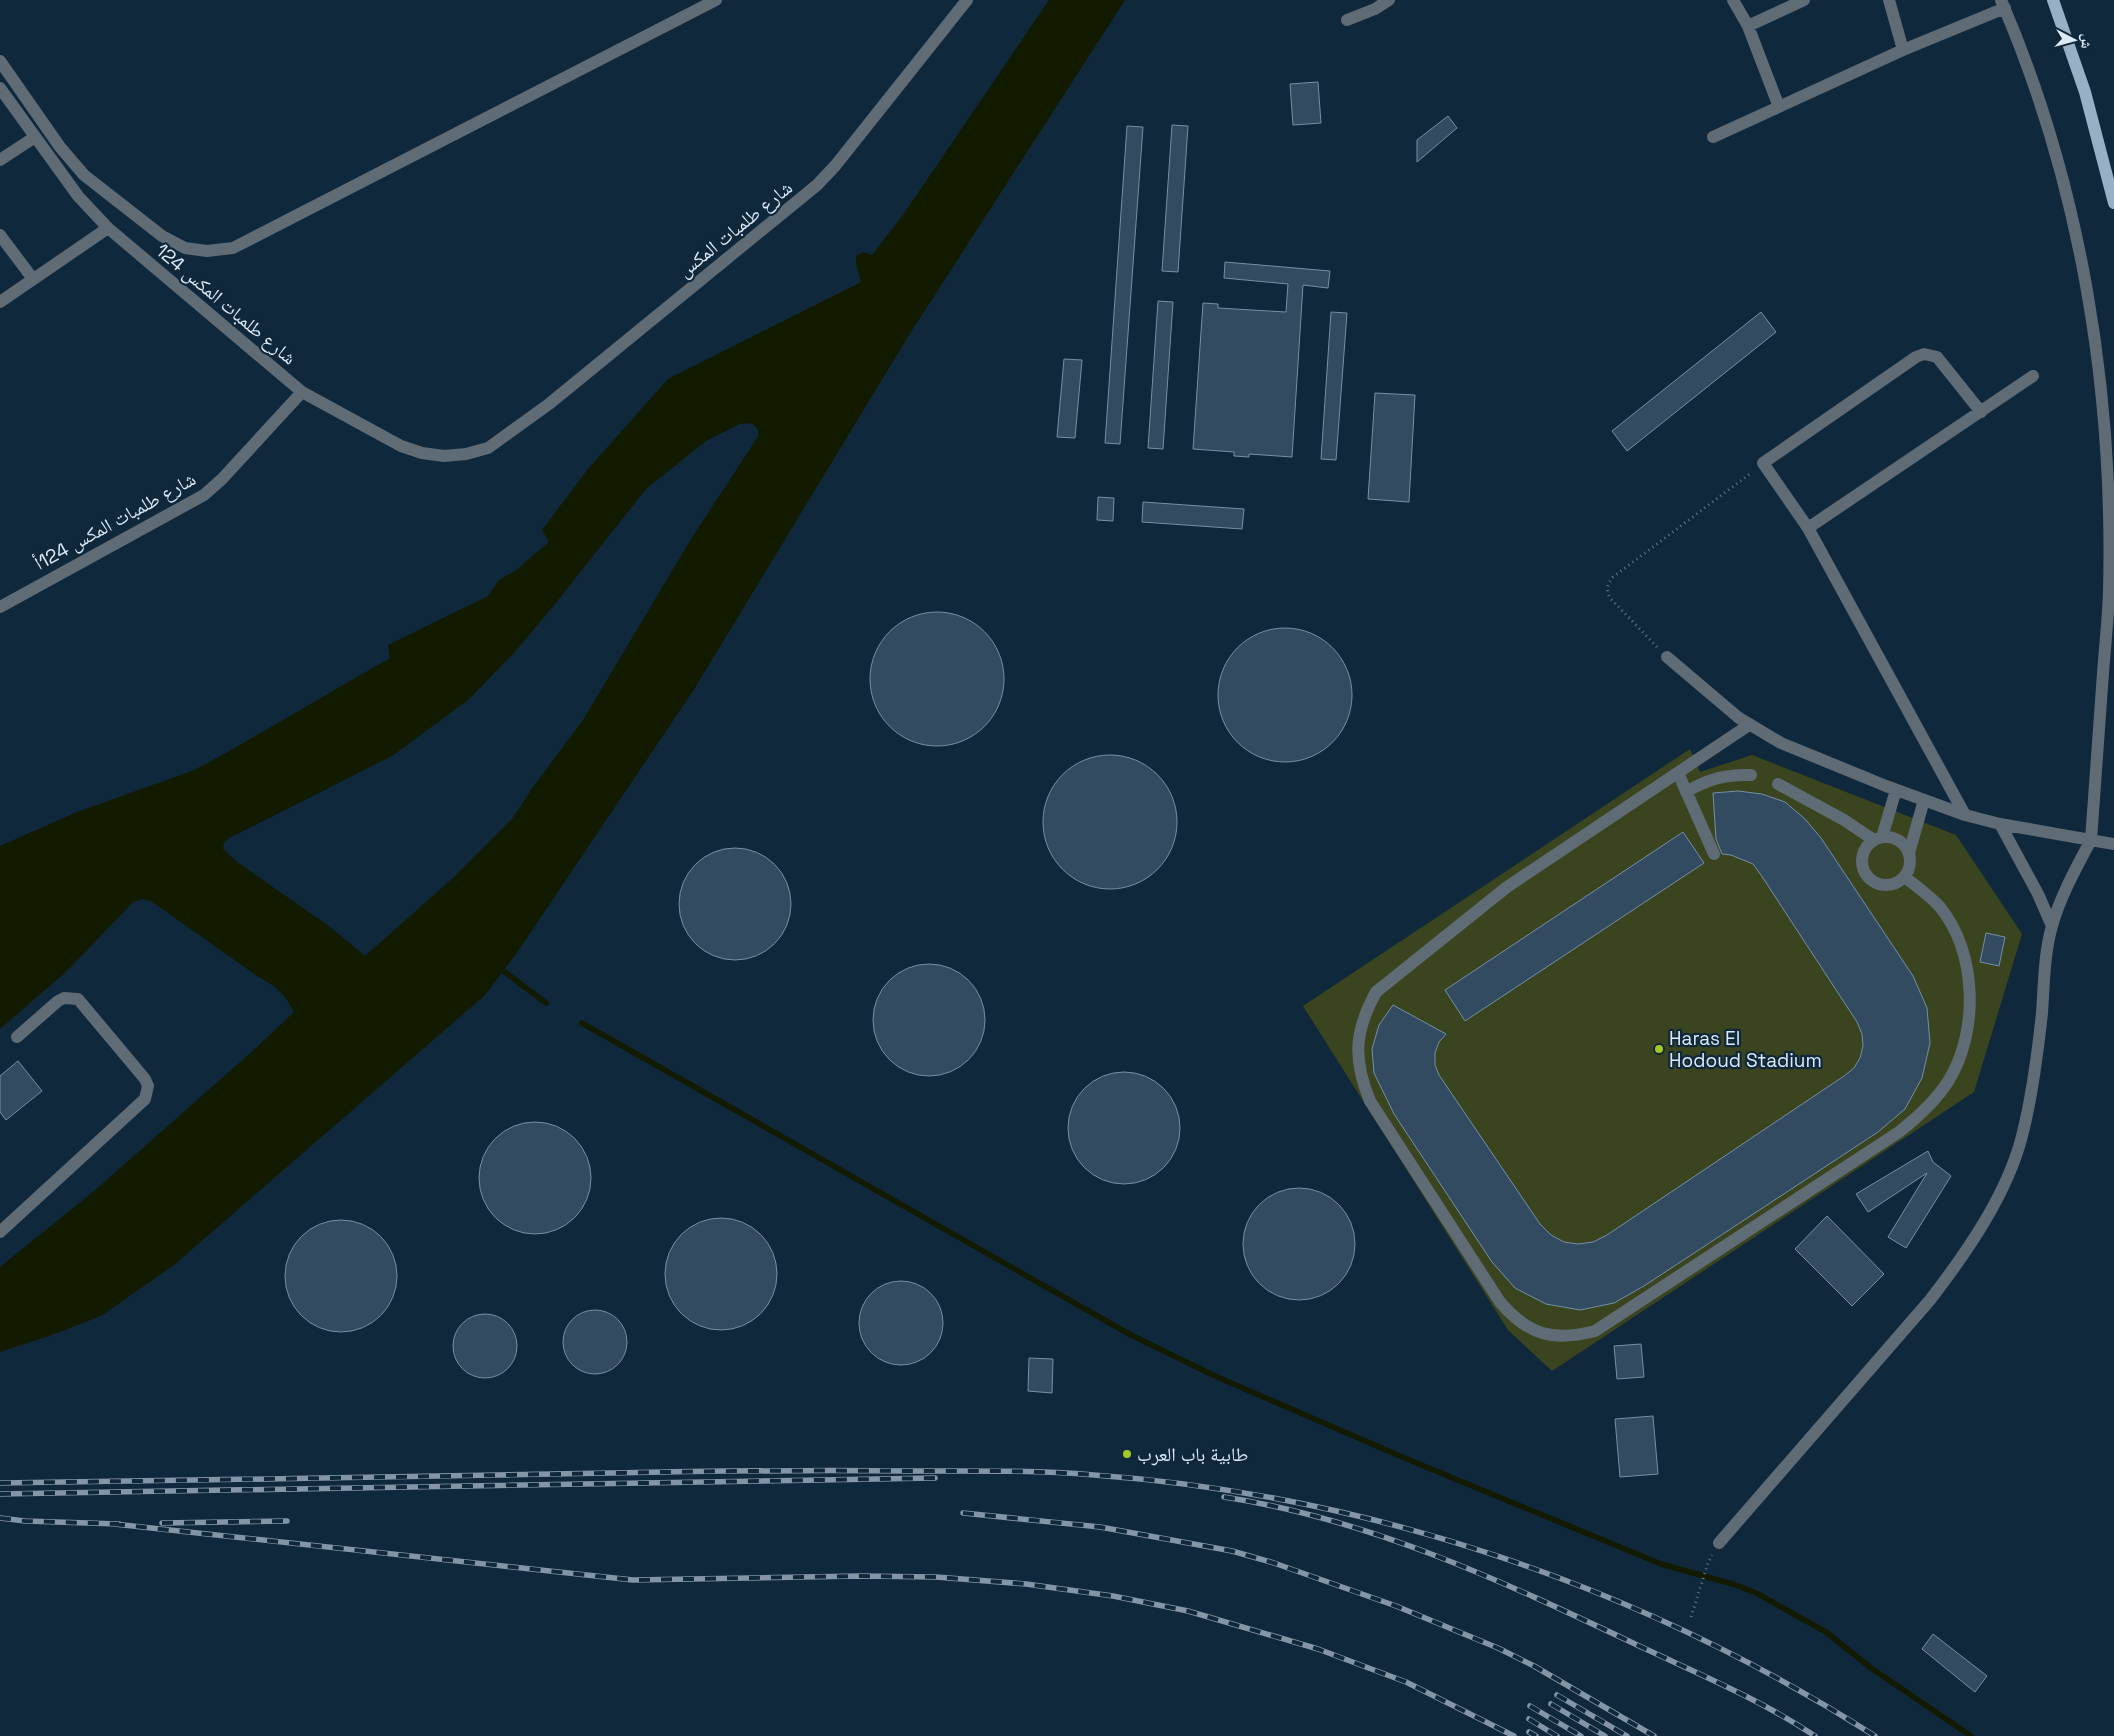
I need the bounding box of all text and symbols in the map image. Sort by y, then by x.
north arrow [2049,15,2099,65]
text: ش [2077,33,2097,50]
street label: شارع طلمبات المكس [673,175,797,283]
street label: شارع طلمبات المكس 124 [151,238,301,370]
street label: شارع طلمبات المكس 124أ [30,466,200,576]
place label: Haras El Hodoud Stadium [1669,1026,1822,1073]
marker: Haras El Hodoud Stadium [1653,1043,1665,1055]
place label: طابية باب العرب [1137,1442,1248,1467]
marker: طابية باب العرب [1121,1448,1133,1460]

